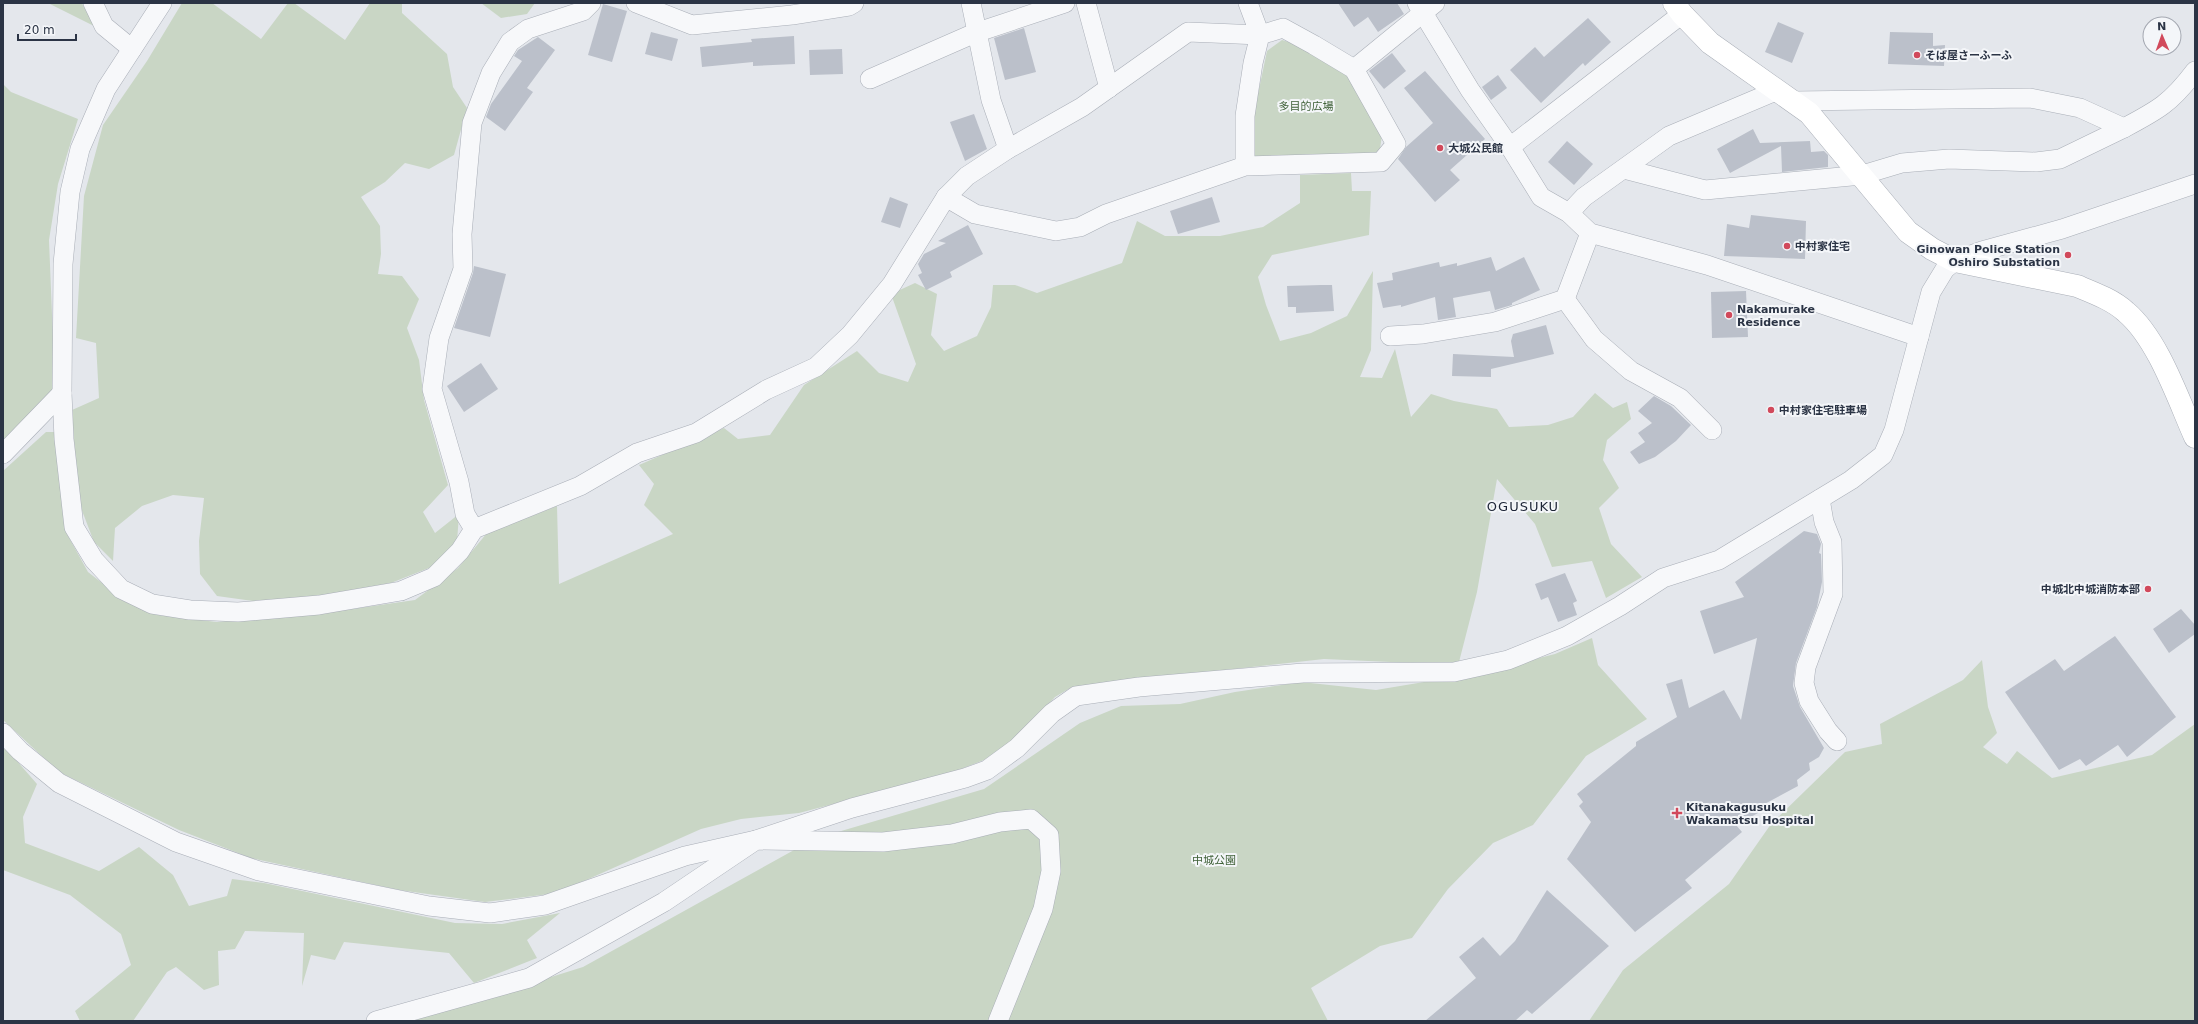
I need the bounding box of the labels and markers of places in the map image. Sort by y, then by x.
place label: そば屋さーふーふ [1925,49,2012,62]
marker: そば屋さーふーふ [1912,50,1922,60]
place label: 大城公民館 [1448,142,1503,155]
marker: 大城公民館 [1435,143,1445,153]
place label: 中村家住宅 [1795,240,1850,253]
marker: 中村家住宅 [1782,241,1792,251]
place label: Ginowan Police Station Oshiro Substation [1917,243,2060,269]
marker: Ginowan Police Station Oshiro Substation [2063,250,2073,260]
place label: Nakamurake Residence [1737,303,1815,329]
marker: Nakamurake Residence [1724,310,1734,320]
place label: 中村家住宅駐車場 [1779,404,1867,417]
marker: 中村家住宅駐車場 [1766,405,1776,415]
place label: 中城北中城消防本部 [2041,583,2140,596]
marker: 中城北中城消防本部 [2143,584,2153,594]
place label: Kitanakagusuku Wakamatsu Hospital [1686,801,1814,827]
marker: Kitanakagusuku Wakamatsu Hospital [1671,807,1683,819]

